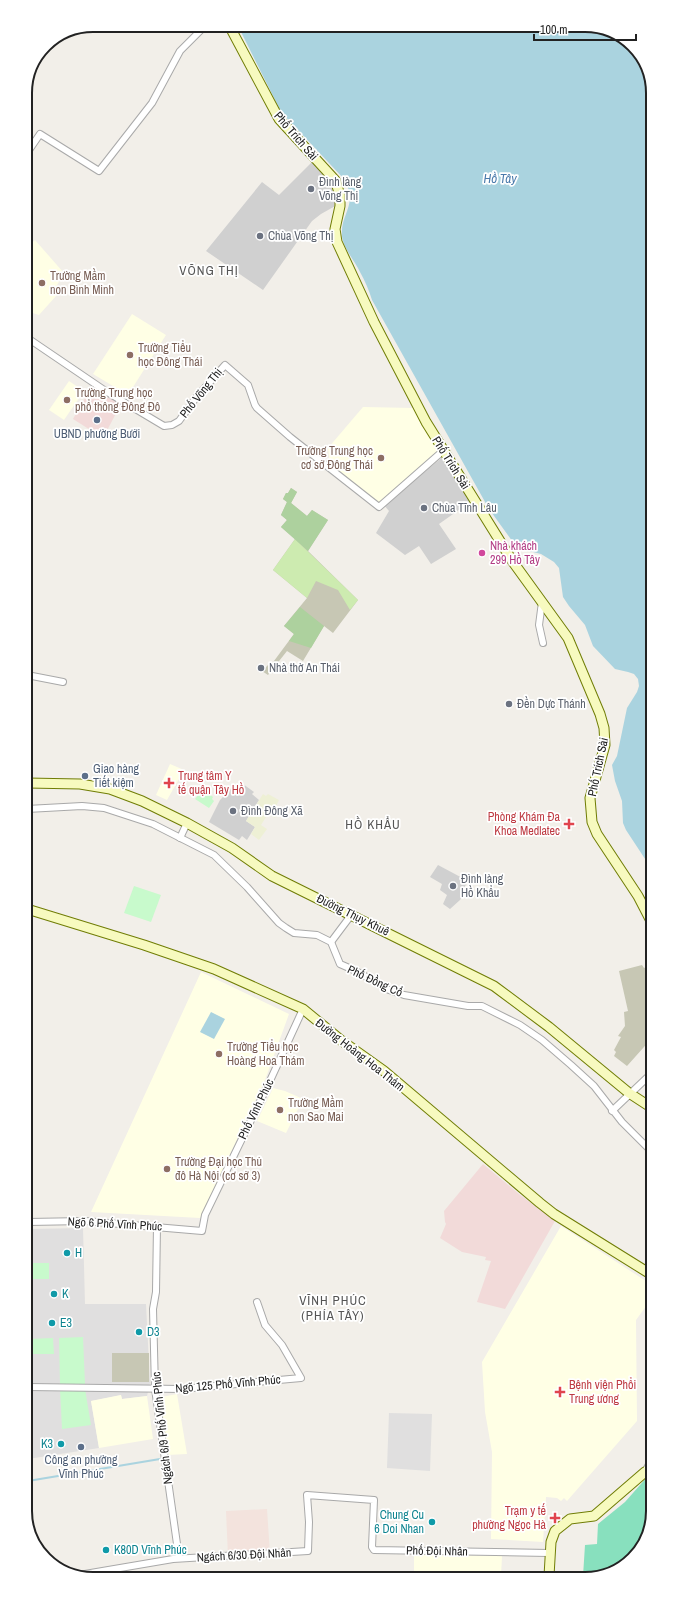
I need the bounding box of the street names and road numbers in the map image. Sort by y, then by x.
street label: Phố Trích Sài [270,108,322,164]
street label: Phố Võng Thị [176,365,226,421]
street label: Phố Trích Sài [428,433,474,493]
street label: Phố Trích Sài [584,736,612,798]
street label: Đường Thụy Khuê [314,890,392,940]
street label: Phố Đồng Cổ [345,961,405,1001]
street label: Đường Hoàng Hoa Thám [312,1015,408,1095]
street label: Phố Vĩnh Phúc [234,1076,278,1142]
street label: Ngõ 6 Phố Vĩnh Phúc [67,1214,163,1234]
street label: Ngách 6/9 Phố Vĩnh Phúc [148,1371,176,1485]
street label: Ngõ 125 Phố Vĩnh Phúc [175,1371,281,1397]
street label: Phố Đội Nhân [406,1542,468,1560]
street label: Ngách 6/30 Đội Nhân [196,1545,292,1565]

